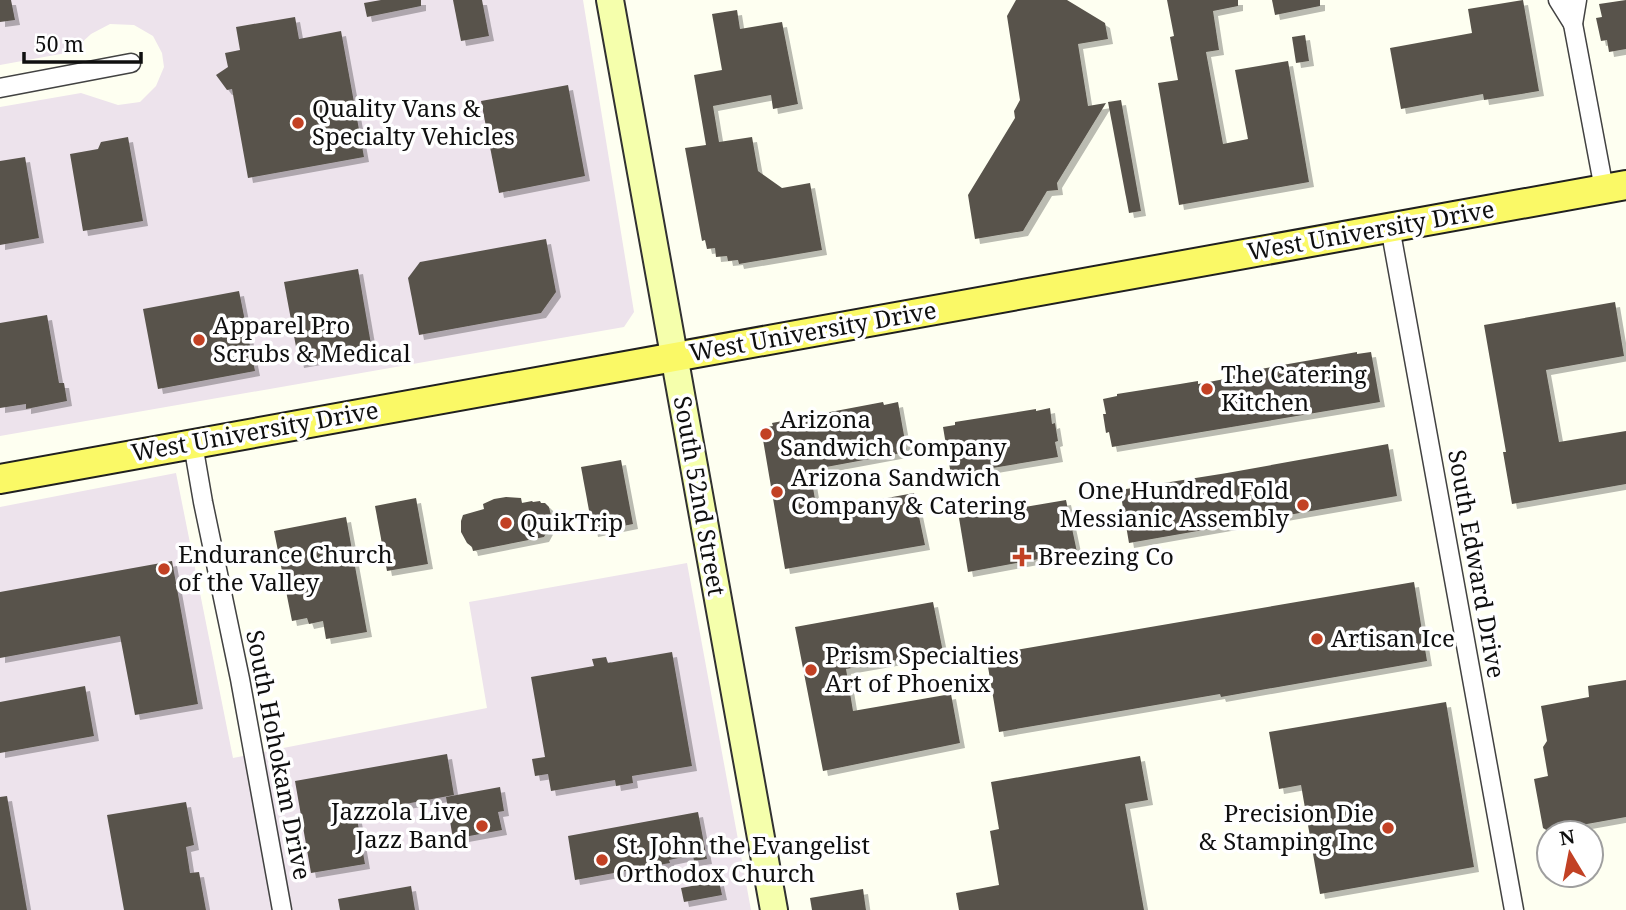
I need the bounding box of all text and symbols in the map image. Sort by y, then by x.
scale bar [24,21,142,65]
text: 50 m [35,30,84,58]
place label: Quality Vans & Specialty Vehicles [312,91,515,152]
marker: Quality Vans & Specialty Vehicles [290,115,306,131]
street label: West University Drive [1245,192,1497,268]
street label: West University Drive [687,293,939,369]
place label: Apparel Pro Scrubs & Medical [213,308,411,369]
marker: Apparel Pro Scrubs & Medical [191,332,207,348]
place label: The Catering Kitchen [1221,357,1367,418]
marker: The Catering Kitchen [1199,381,1215,397]
street label: West University Drive [129,393,381,469]
street label: South 52nd Street [667,393,734,598]
place label: Arizona Sandwich Company [780,402,1007,463]
marker: Arizona Sandwich Company [758,426,774,442]
street label: South Edward Drive [1441,447,1514,681]
place label: Arizona Sandwich Company & Catering [791,460,1026,521]
place label: One Hundred Fold Messianic Assembly [1060,473,1289,534]
marker: Arizona Sandwich Company & Catering [769,484,785,500]
marker: One Hundred Fold Messianic Assembly [1295,497,1311,513]
place label: QuikTrip [520,505,623,538]
marker: QuikTrip [498,515,514,531]
place label: Endurance Church of the Valley [178,537,393,598]
place label: Breezing Co [1038,539,1174,572]
marker: Breezing Co [1012,547,1032,567]
marker: Endurance Church of the Valley [156,561,172,577]
place label: Artisan Ice [1331,621,1455,654]
street label: South Hohokam Drive [239,627,320,882]
marker: Artisan Ice [1309,631,1325,647]
place label: Prism Specialties Art of Phoenix [825,638,1019,699]
marker: Prism Specialties Art of Phoenix [803,662,819,678]
place label: Jazzola Live Jazz Band [330,794,468,855]
place label: Precision Die & Stamping Inc [1199,796,1374,857]
marker: Jazzola Live Jazz Band [474,818,490,834]
north arrow [1535,819,1605,889]
marker: Precision Die & Stamping Inc [1380,820,1396,836]
text: N [1557,823,1577,851]
place label: St. John the Evangelist Orthodox Church [616,828,870,889]
marker: St. John the Evangelist Orthodox Church [594,852,610,868]

